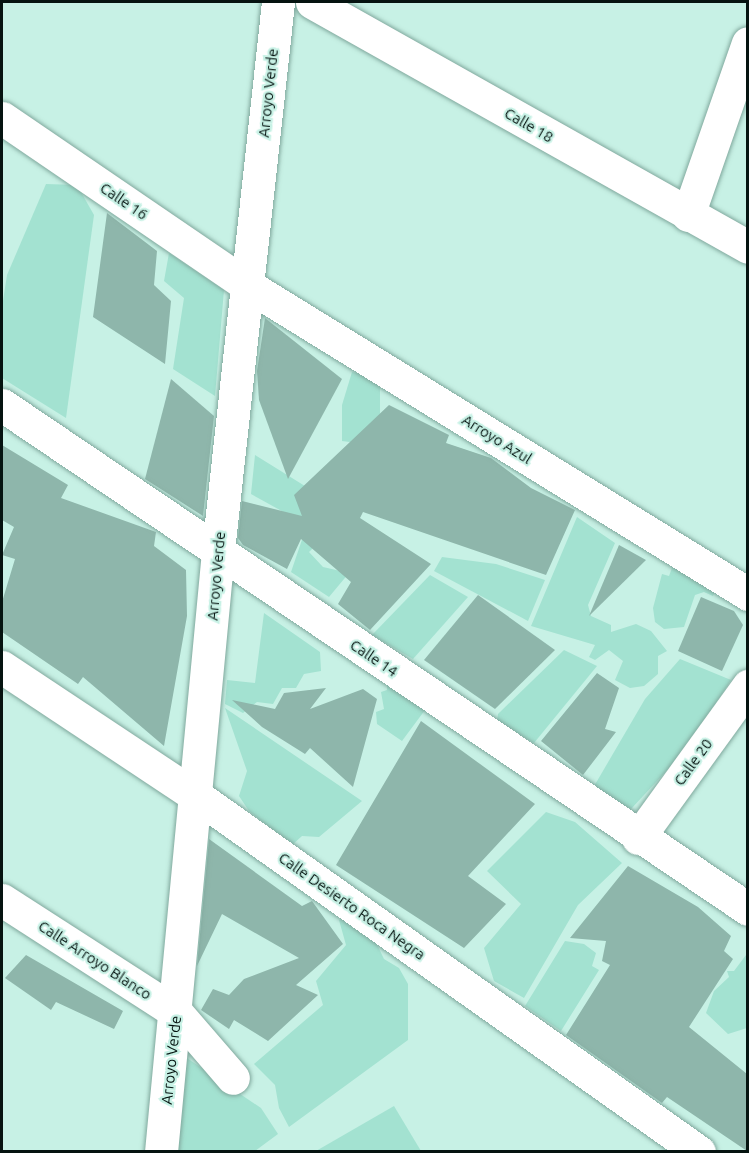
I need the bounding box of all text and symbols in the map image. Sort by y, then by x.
street label: Arroyo Verde [254,48,282,138]
street label: Calle 18 [501,104,557,146]
street label: Calle 16 [97,179,151,223]
street label: Arroyo Azul [459,411,535,467]
street label: Arroyo Verde [203,531,229,621]
street label: Calle 14 [347,636,401,680]
street label: Calle 20 [670,735,716,789]
street label: Calle Desierto Roca Negra [275,849,429,963]
street label: Calle Arroyo Blanco [35,917,155,1003]
street label: Arroyo Verde [157,1015,185,1105]

